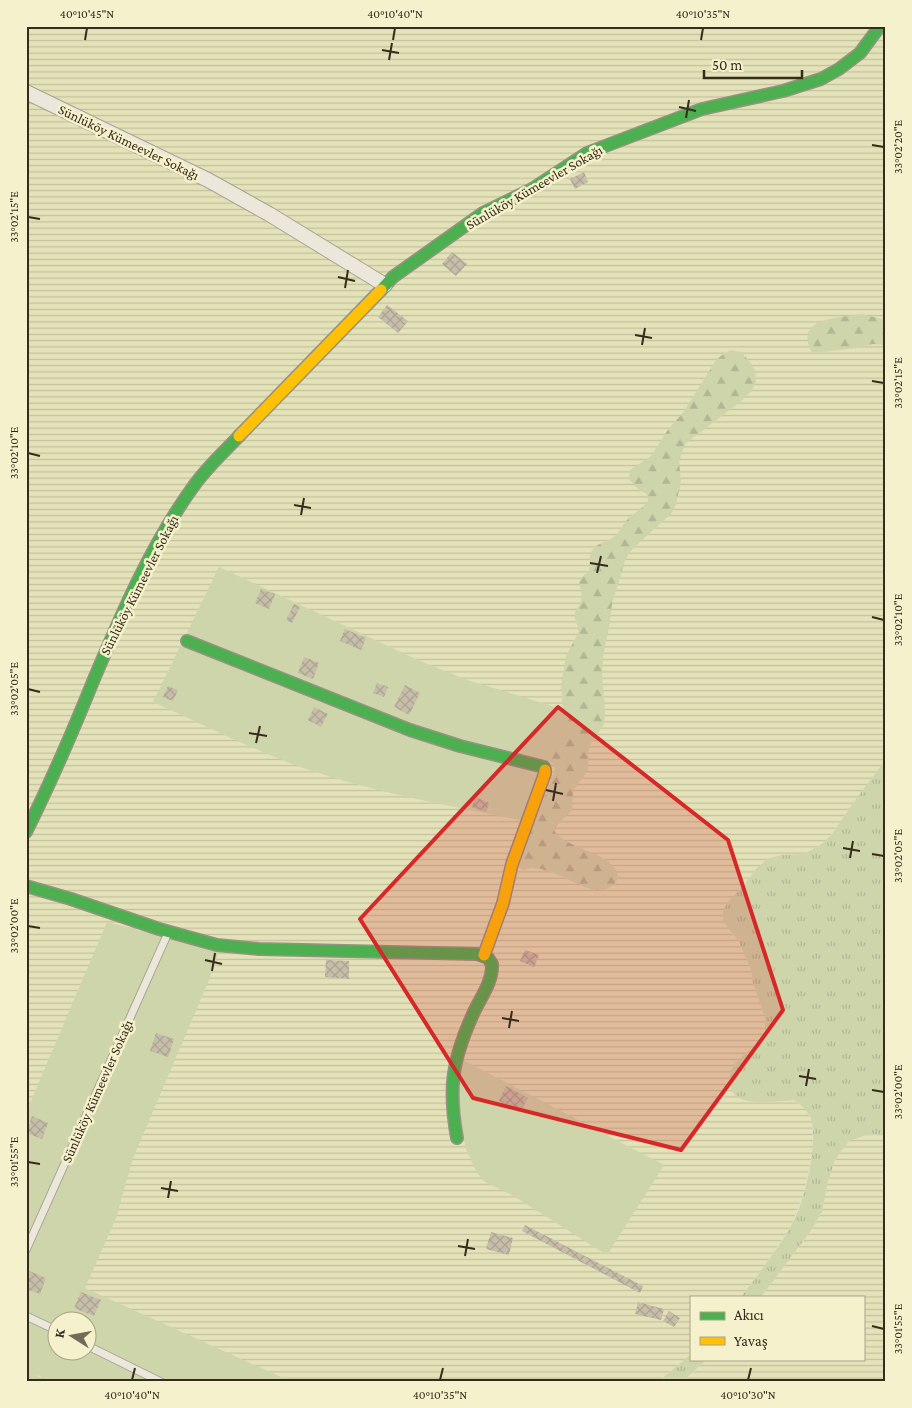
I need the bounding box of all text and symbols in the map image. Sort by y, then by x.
text: 40°10'45"N [60,7,114,21]
text: 40°10'40"N [367,7,423,21]
text: 40°10'35"N [676,7,730,21]
scale bar [704,48,802,80]
text: 50 m [712,57,742,73]
street label: Sünlüköy Kümeevler Sokağı [56,101,202,183]
text: 33°02'20"E [891,119,905,174]
street label: Sünlüköy Kümeevler Sokağı [463,141,605,233]
text: 33°02'15"E [7,191,21,243]
text: 33°02'15"E [891,357,905,409]
text: 33°02'10"E [7,426,21,479]
street label: Sünlüköy Kümeevler Sokağı [97,512,181,658]
text: 33°02'10"E [891,593,905,646]
text: 33°02'05"E [7,662,21,716]
text: 33°02'05"E [891,829,905,883]
text: 33°02'00"E [7,898,21,953]
street label: Sünlüköy Kümeevler Sokağı [58,1017,136,1165]
text: 33°02'00"E [891,1064,905,1119]
text: 33°01'55"E [7,1136,21,1187]
legend [690,1296,864,1360]
text: 33°01'55"E [891,1303,905,1354]
text: Akıcı [734,1307,764,1323]
north arrow [48,1310,98,1360]
text: K [51,1327,68,1339]
text: Yavaş [734,1333,768,1350]
text: 40°10'40"N [104,1388,160,1402]
text: 40°10'35"N [413,1388,467,1402]
text: 40°10'30"N [720,1388,776,1402]

